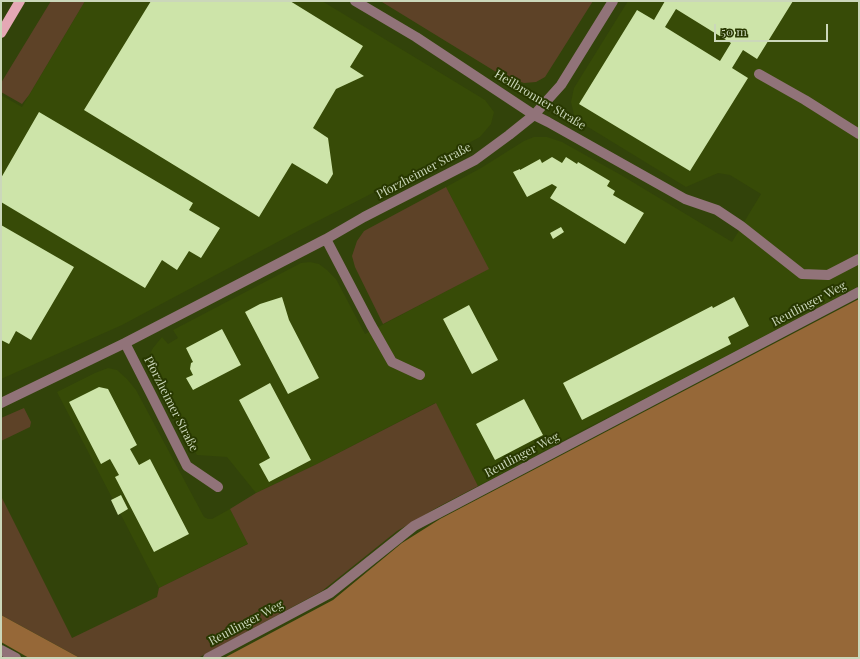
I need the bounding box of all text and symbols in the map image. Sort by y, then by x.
scale bar [716,16,830,42]
text: 50 m [721,23,747,39]
street label: Heilbronner Straße [492,67,588,133]
street label: Pforzheimer Straße [374,140,474,202]
street label: Reutlinger Weg [769,278,849,330]
street label: Pforzheimer Straße [141,354,201,454]
street label: Reutlinger Weg [482,429,562,481]
street label: Reutlinger Weg [206,597,286,649]

